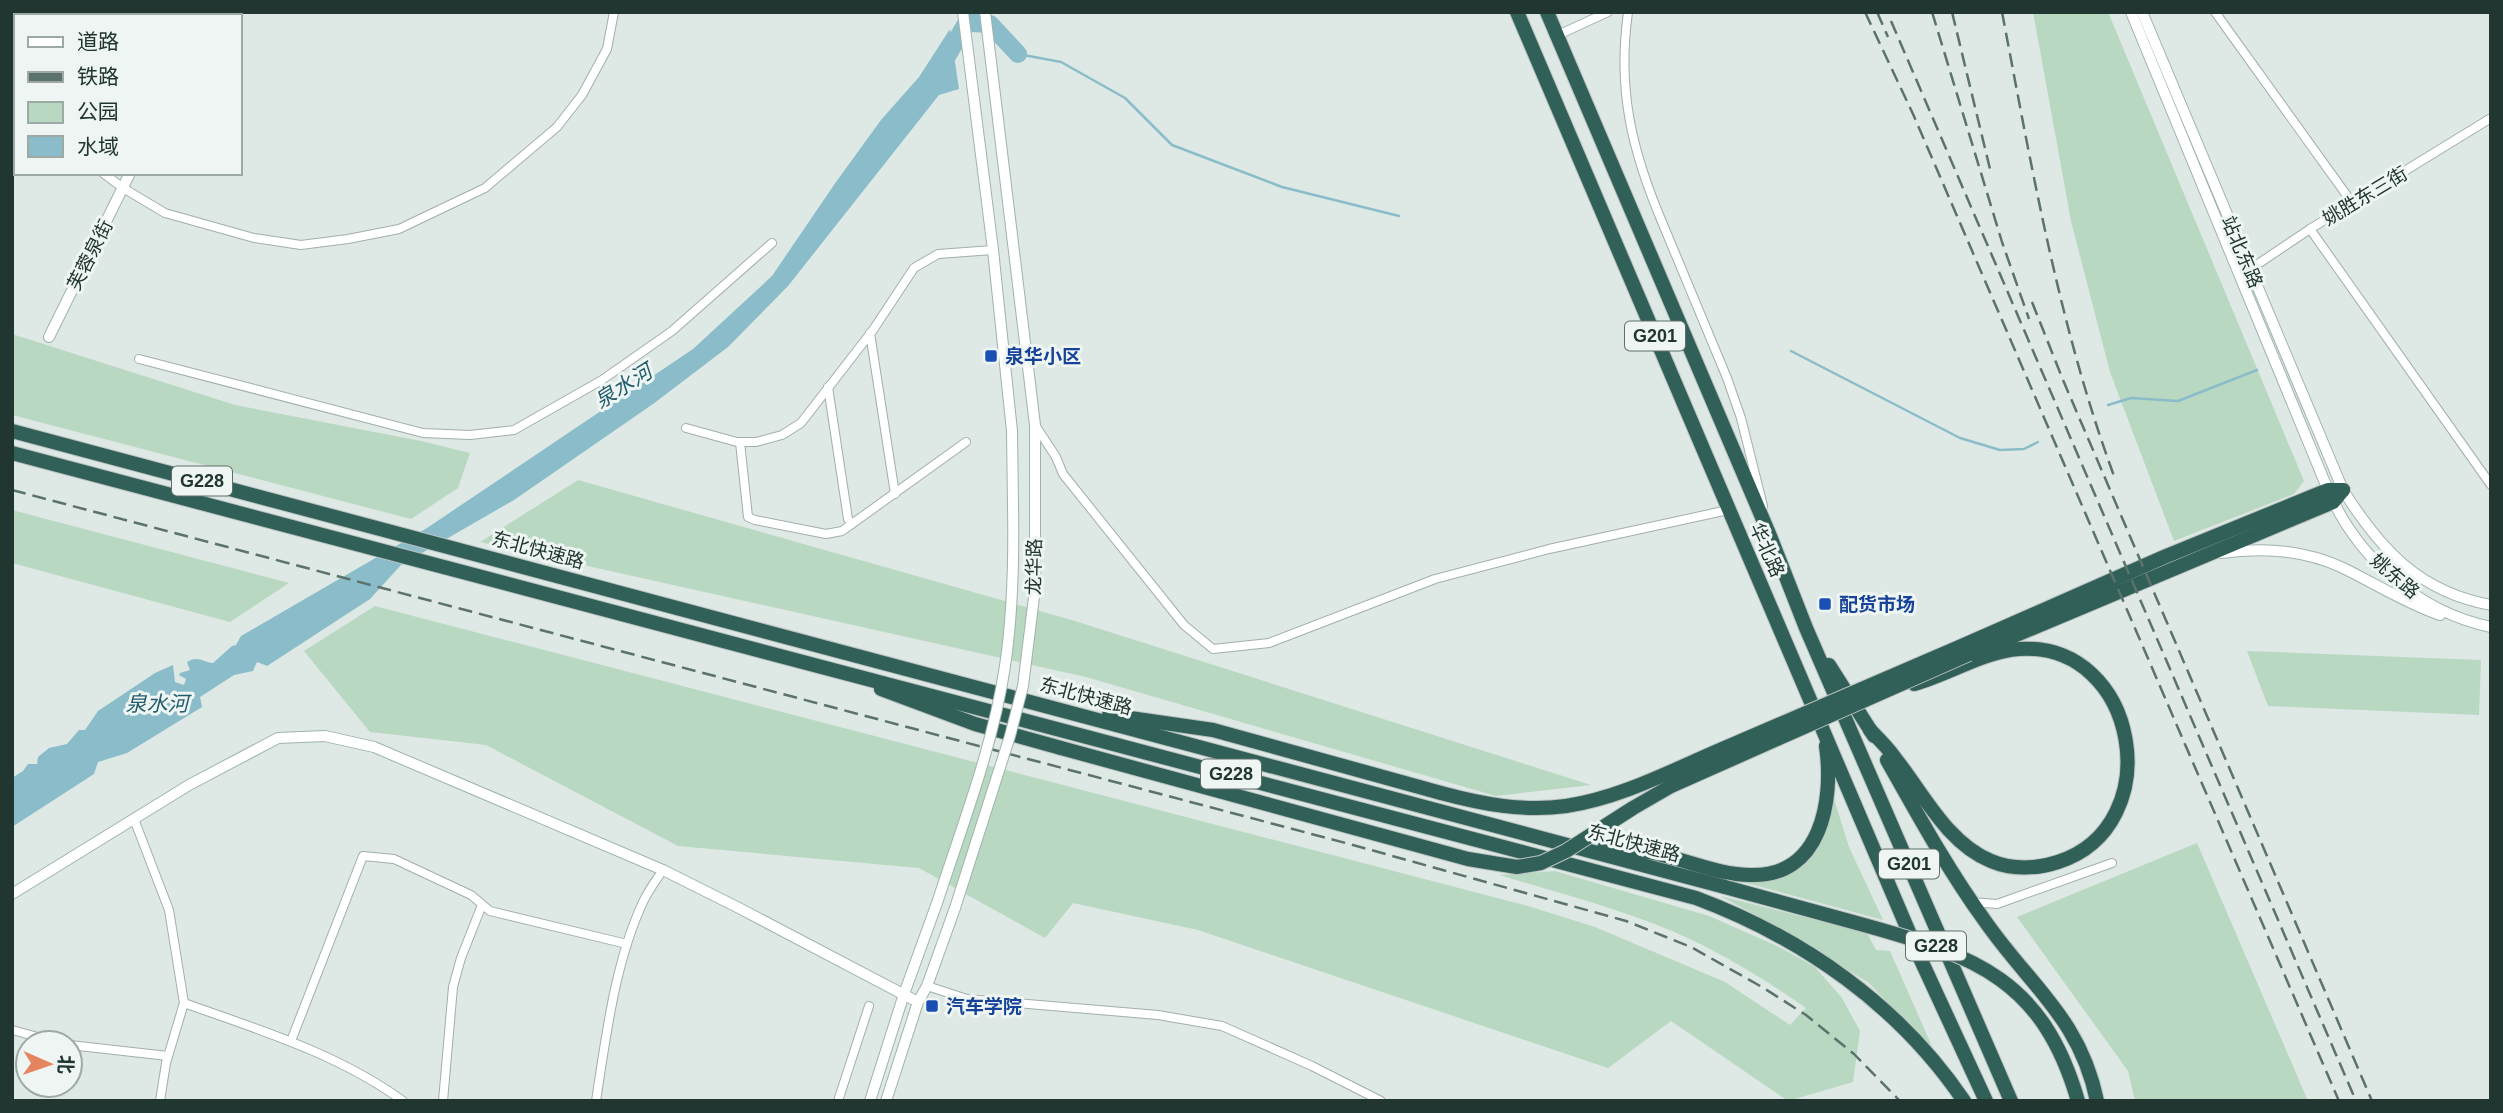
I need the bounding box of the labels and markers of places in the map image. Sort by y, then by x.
place label: 泉华小区 [1005,346,1081,367]
marker: 泉华小区 [983,348,999,364]
place label: 配货市场 [1839,594,1915,615]
marker: 配货市场 [1817,596,1833,612]
place label: 汽车学院 [946,996,1022,1017]
marker: 汽车学院 [924,998,940,1014]

